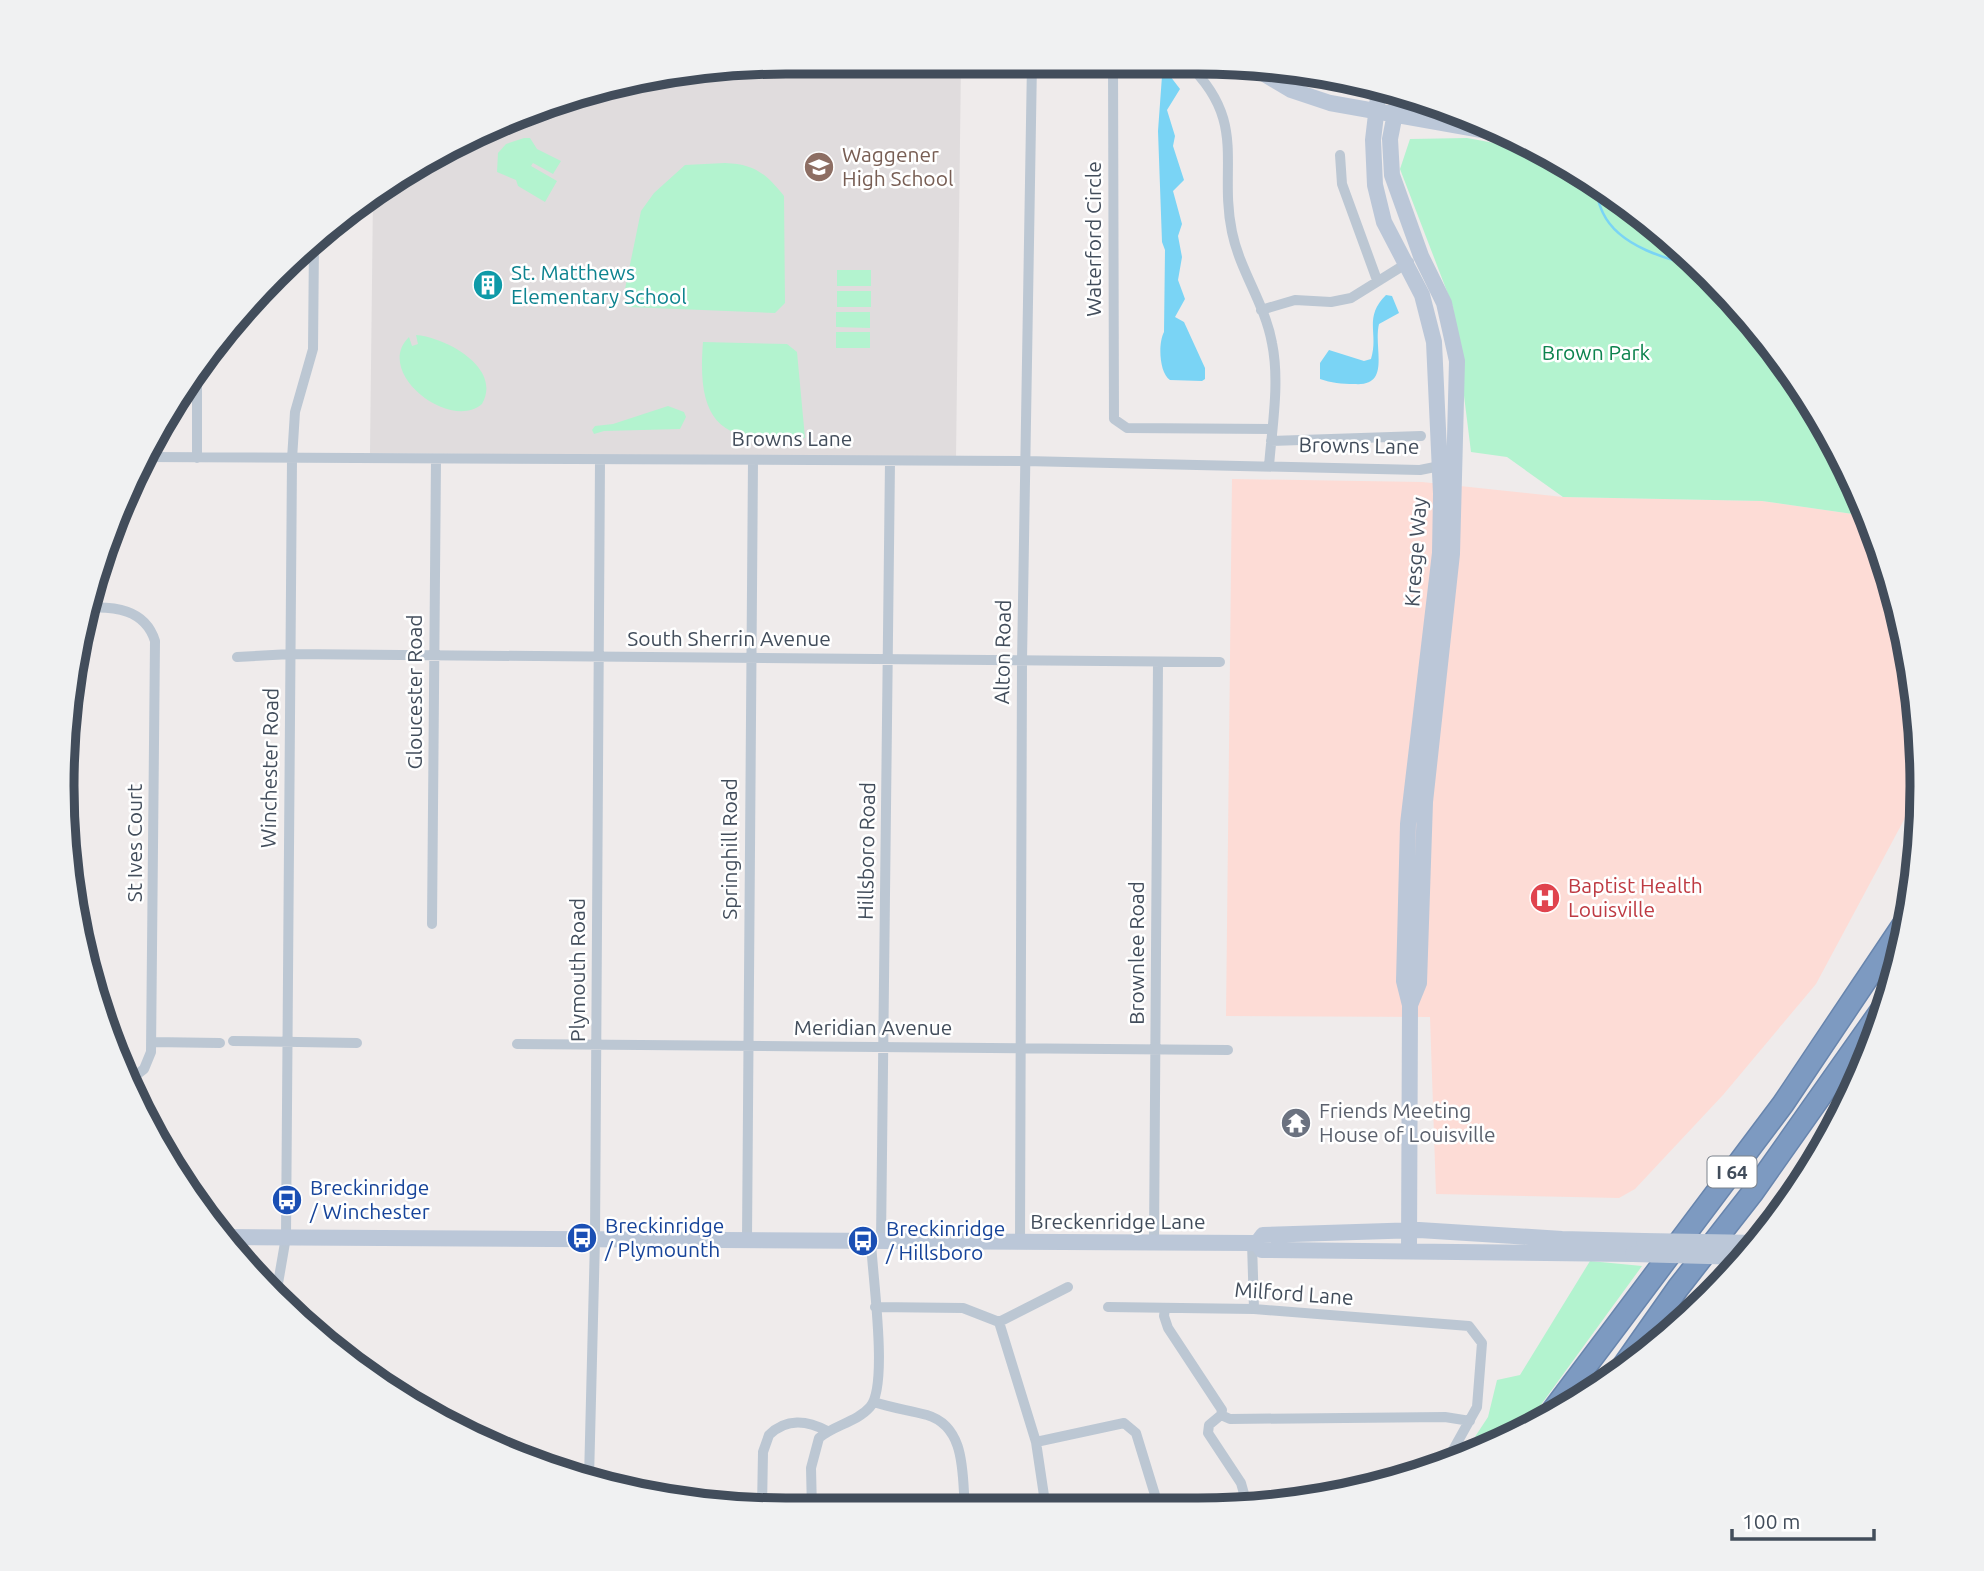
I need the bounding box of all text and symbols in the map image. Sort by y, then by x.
place label: Waggener High School [842,142,953,190]
school or university icon: Waggener High School [802,150,836,184]
street label: Waterford Circle [1081,161,1105,317]
place label: St. Matthews Elementary School [511,260,687,308]
building icon: St. Matthews Elementary School [471,268,505,302]
park label: Brown Park [1542,340,1651,364]
street label: Browns Lane [732,426,852,450]
street label: Browns Lane [1298,432,1420,458]
street label: Kresge Way [1399,496,1431,608]
street label: Alton Road [989,599,1015,705]
street label: Gloucester Road [402,614,426,770]
street label: South Sherrin Avenue [627,626,831,650]
street label: Winchester Road [256,688,282,848]
street label: Springhill Road [717,778,741,920]
street label: Hillsboro Road [853,782,879,920]
street label: St Ives Court [122,784,146,902]
place label: Baptist Health Louisville [1568,873,1703,921]
street label: Brownlee Road [1124,881,1148,1025]
hospital icon: Baptist Health Louisville [1528,881,1562,915]
street label: Plymouth Road [565,898,589,1042]
street label: Meridian Avenue [794,1015,952,1039]
place label: Friends Meeting House of Louisville [1319,1098,1496,1146]
temple icon: Friends Meeting House of Louisville [1279,1106,1313,1140]
road number: I 64 [1708,1156,1756,1188]
place label: Breckinridge / Winchester [309,1175,430,1223]
bus stop icon: Breckinridge / Winchester [270,1183,304,1217]
street label: Breckenridge Lane [1030,1209,1206,1233]
place label: Breckinridge / Plymounth [604,1213,724,1261]
place label: Breckinridge / Hillsboro [885,1216,1005,1264]
bus stop icon: Breckinridge / Plymounth [565,1221,599,1255]
bus stop icon: Breckinridge / Hillsboro [846,1224,880,1258]
street label: Milford Lane [1234,1277,1354,1309]
scale bar [1732,1498,1874,1542]
text: 100 m [1742,1509,1800,1533]

